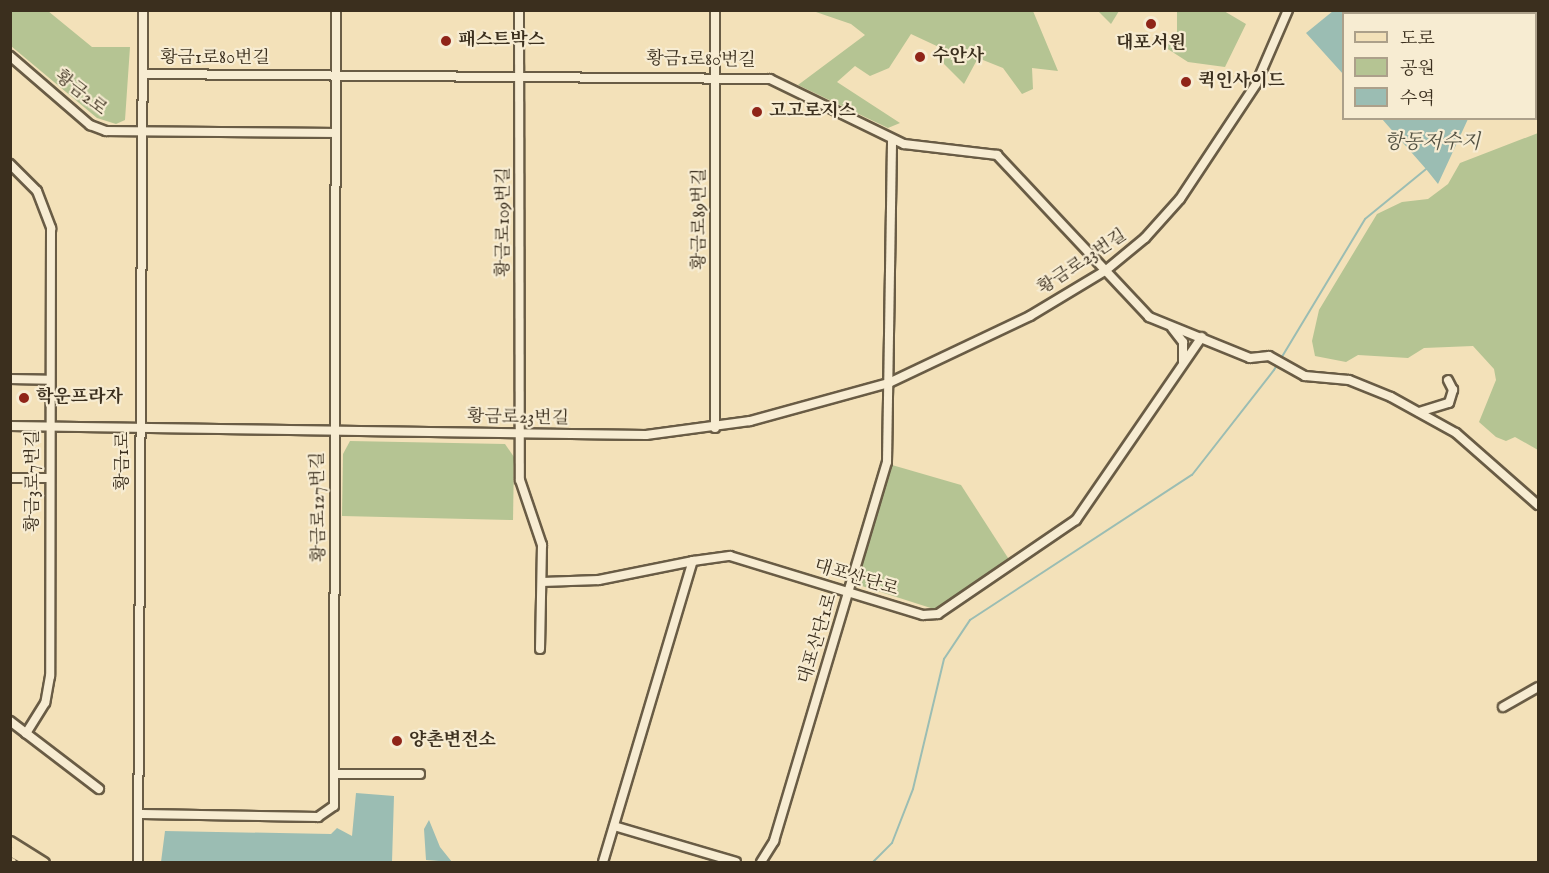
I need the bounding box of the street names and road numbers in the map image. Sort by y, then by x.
street label: 황금1로80번길 [160,48,270,70]
street label: 황금1로80번길 [646,49,756,73]
street label: 황금2로 [49,67,111,121]
street label: 황금로109번길 [494,167,516,277]
street label: 황금로89번길 [690,168,712,270]
street label: 황금로23번길 [1035,225,1131,301]
street label: 황금로23번길 [467,407,569,431]
street label: 황금3로7번길 [23,430,45,532]
street label: 황금1로 [113,432,135,490]
street label: 황금로127번길 [308,452,332,562]
street label: 대포산단로 [811,556,901,602]
street label: 대포산단1로 [795,591,843,687]

